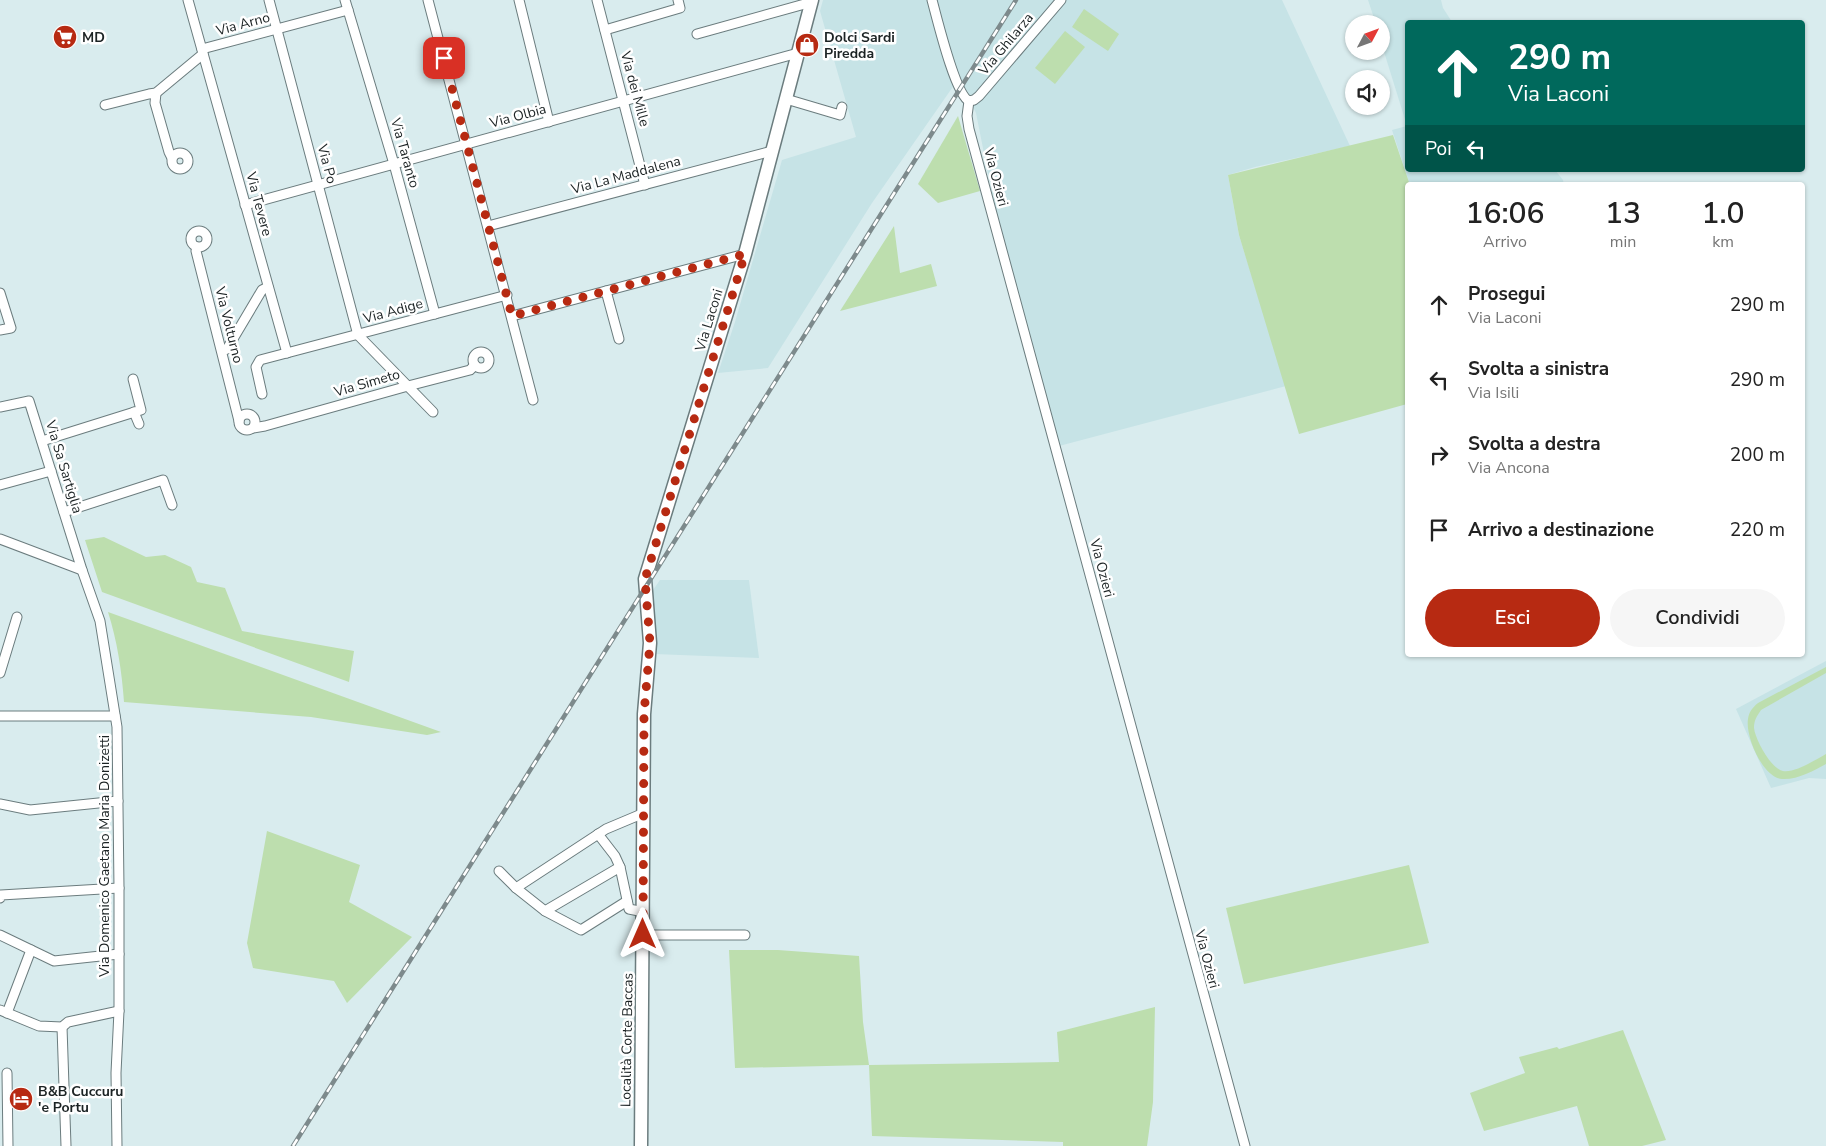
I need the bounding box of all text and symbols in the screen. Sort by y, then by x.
street label: Via Arno [213,8,272,41]
street label: Via Ghilarza [974,9,1038,80]
north arrow [1345,15,1390,60]
map controls [1345,15,1390,115]
supermarket icon: MD [52,24,78,50]
place label: MD [82,28,105,47]
place label: Dolci Sardi Piredda [824,28,895,63]
shop icon: Dolci Sardi Piredda [794,32,820,58]
text: 290 m [1508,34,1611,81]
pin [423,37,465,79]
icon: ahead [1425,40,1490,105]
icon: arrive [430,44,458,72]
street label: Via dei Mille [616,48,654,129]
button: sound [1345,70,1390,115]
text: Via Laconi [1508,79,1609,109]
street label: Via Olbia [487,99,548,133]
street label: Via Taranto [386,115,424,190]
icon: left [1462,135,1490,163]
text: Poi [1425,136,1452,162]
street label: Via Po [312,141,341,186]
street label: Via Ozieri [979,145,1013,208]
street label: Via La Maddalena [568,151,683,199]
street label: Via Tevere [241,169,277,238]
text: 16:06 [1465,193,1545,234]
text: 13 [1605,193,1641,234]
text: 1.0 [1701,193,1745,234]
text: Arrivo [1483,231,1527,253]
text: min [1610,231,1636,253]
text: km [1712,231,1734,253]
text: Prosegui [1468,281,1545,307]
street label: Via Volturno [210,284,248,365]
street label: Via Laconi [690,286,727,354]
icon: ahead [1425,291,1453,319]
text: 290 m [1730,292,1785,318]
street label: Via Adige [360,294,425,328]
text: Via Laconi [1468,307,1541,329]
text: Svolta a sinistra [1468,356,1609,382]
street label: Via Simeto [331,364,402,402]
icon: left [1425,366,1453,394]
text: 290 m [1730,367,1785,393]
text: Via Isili [1468,382,1519,404]
street label: Via Sa Sartiglia [41,417,87,516]
text: Svolta a destra [1468,431,1601,457]
icon: right [1425,441,1453,469]
text: 200 m [1730,442,1785,468]
text: Via Ancona [1468,457,1550,479]
icon: arrive [1425,516,1453,544]
text: Arrivo a destinazione [1468,517,1654,543]
text: 220 m [1730,517,1785,543]
street label: Via Ozieri [1085,536,1119,599]
button: Esci [1425,589,1600,647]
button: Condividi [1610,589,1785,647]
street label: Via Domenico Gaetano Maria Donizetti [95,735,114,978]
position arrow [616,907,668,959]
street label: Via Ozieri [1190,927,1224,990]
street label: Località Corte Baccas [616,972,638,1107]
place label: B&B Cuccuru 'e Portu [38,1082,123,1117]
hotel icon: B&B Cuccuru 'e Portu [8,1086,34,1112]

